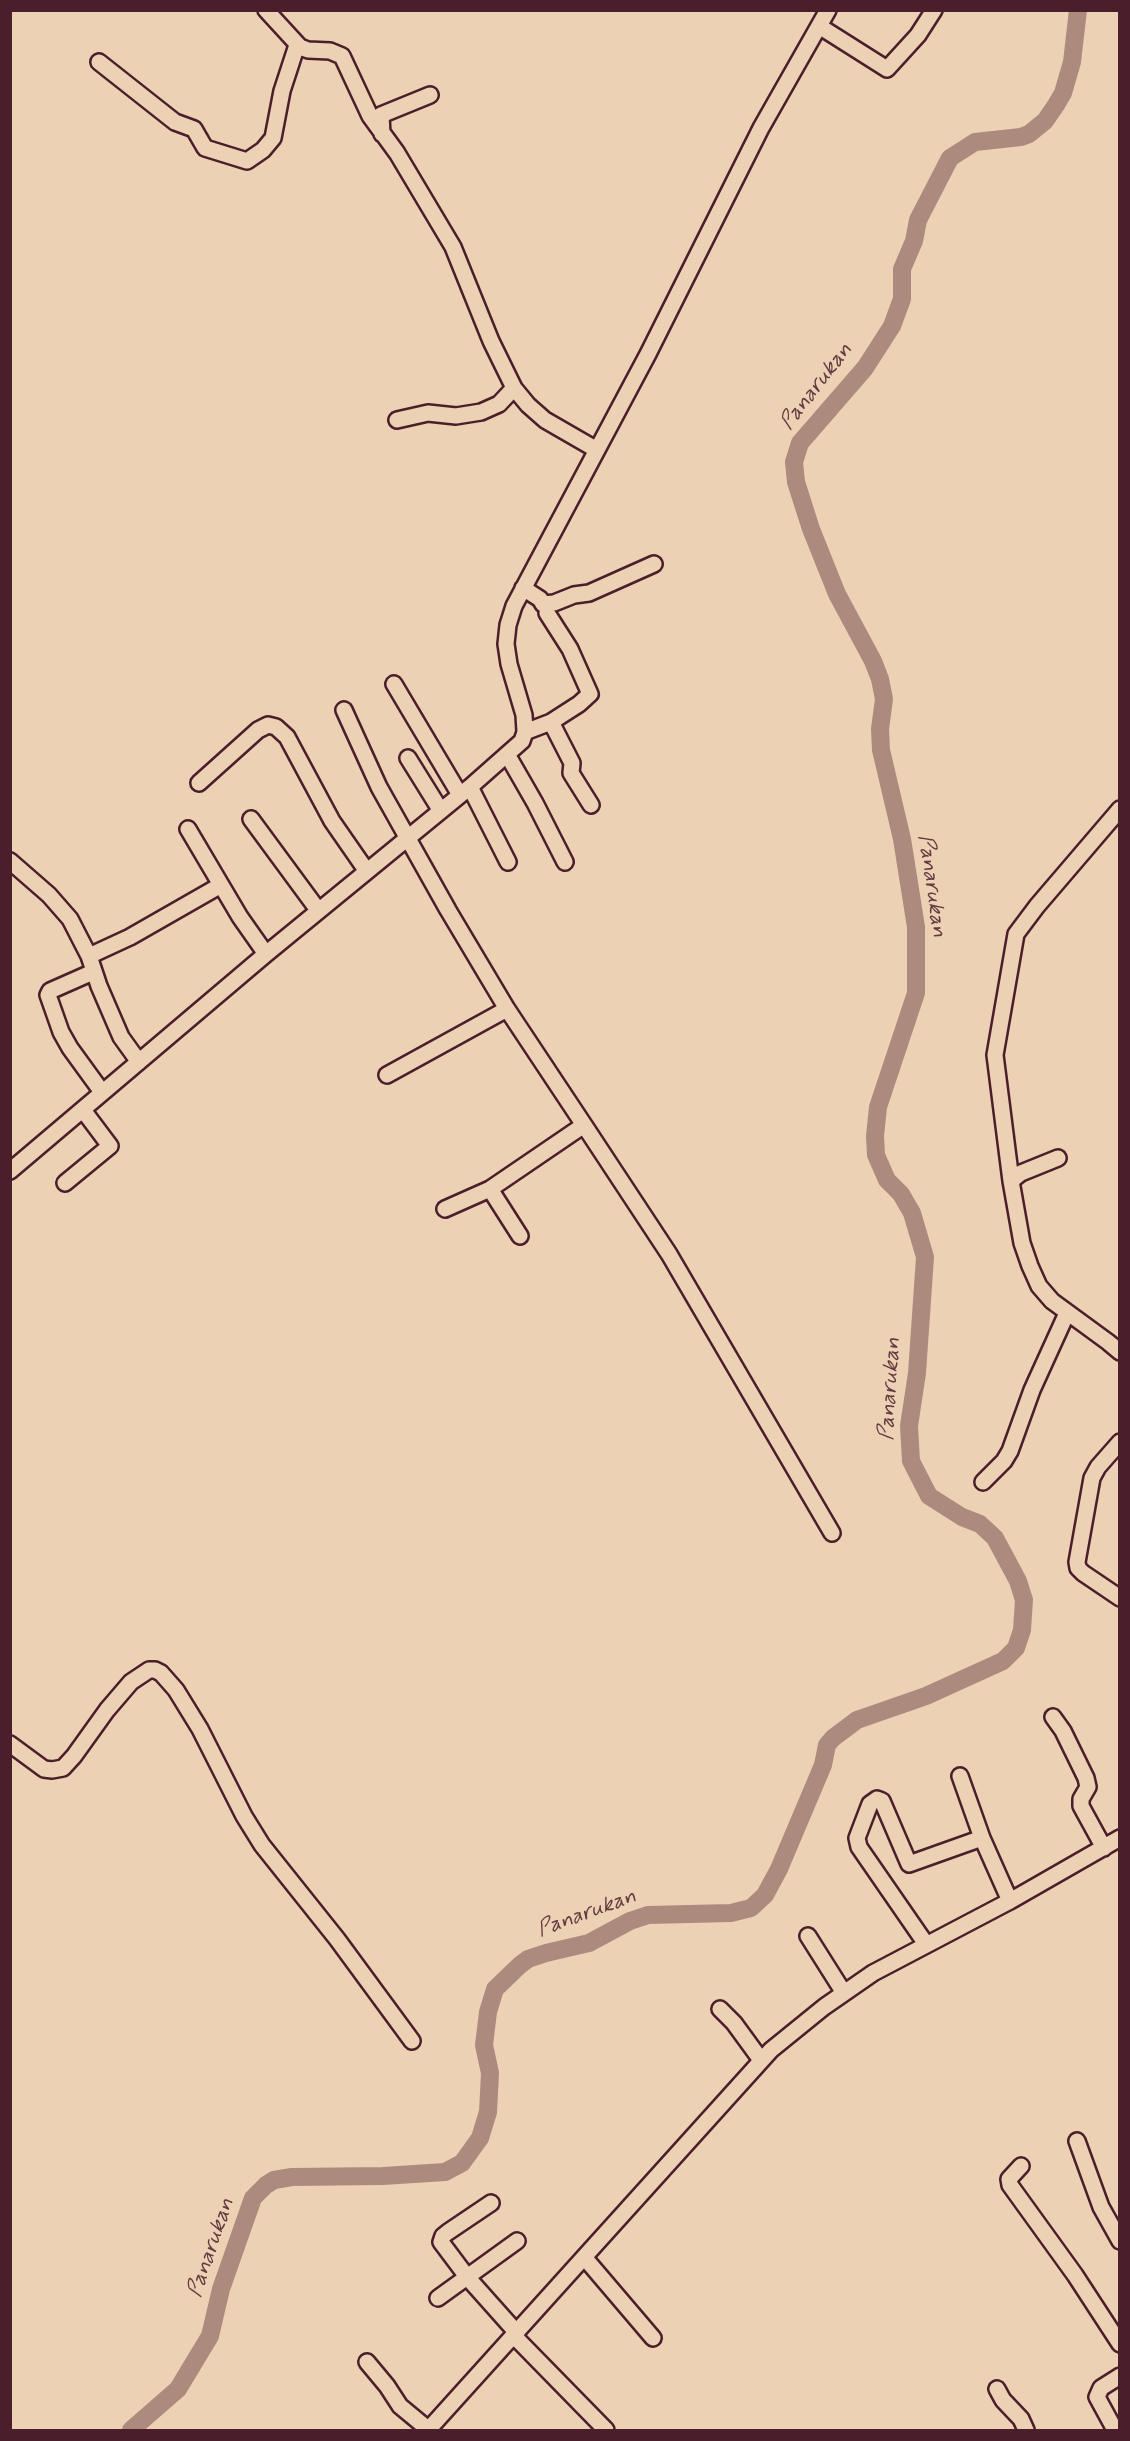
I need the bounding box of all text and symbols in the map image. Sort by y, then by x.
water label: Panarukan [775,338,859,436]
water label: Panarukan [911,833,951,939]
water label: Panarukan [874,1337,908,1441]
water label: Panarukan [534,1884,640,1944]
water label: Panarukan [183,2195,241,2301]

